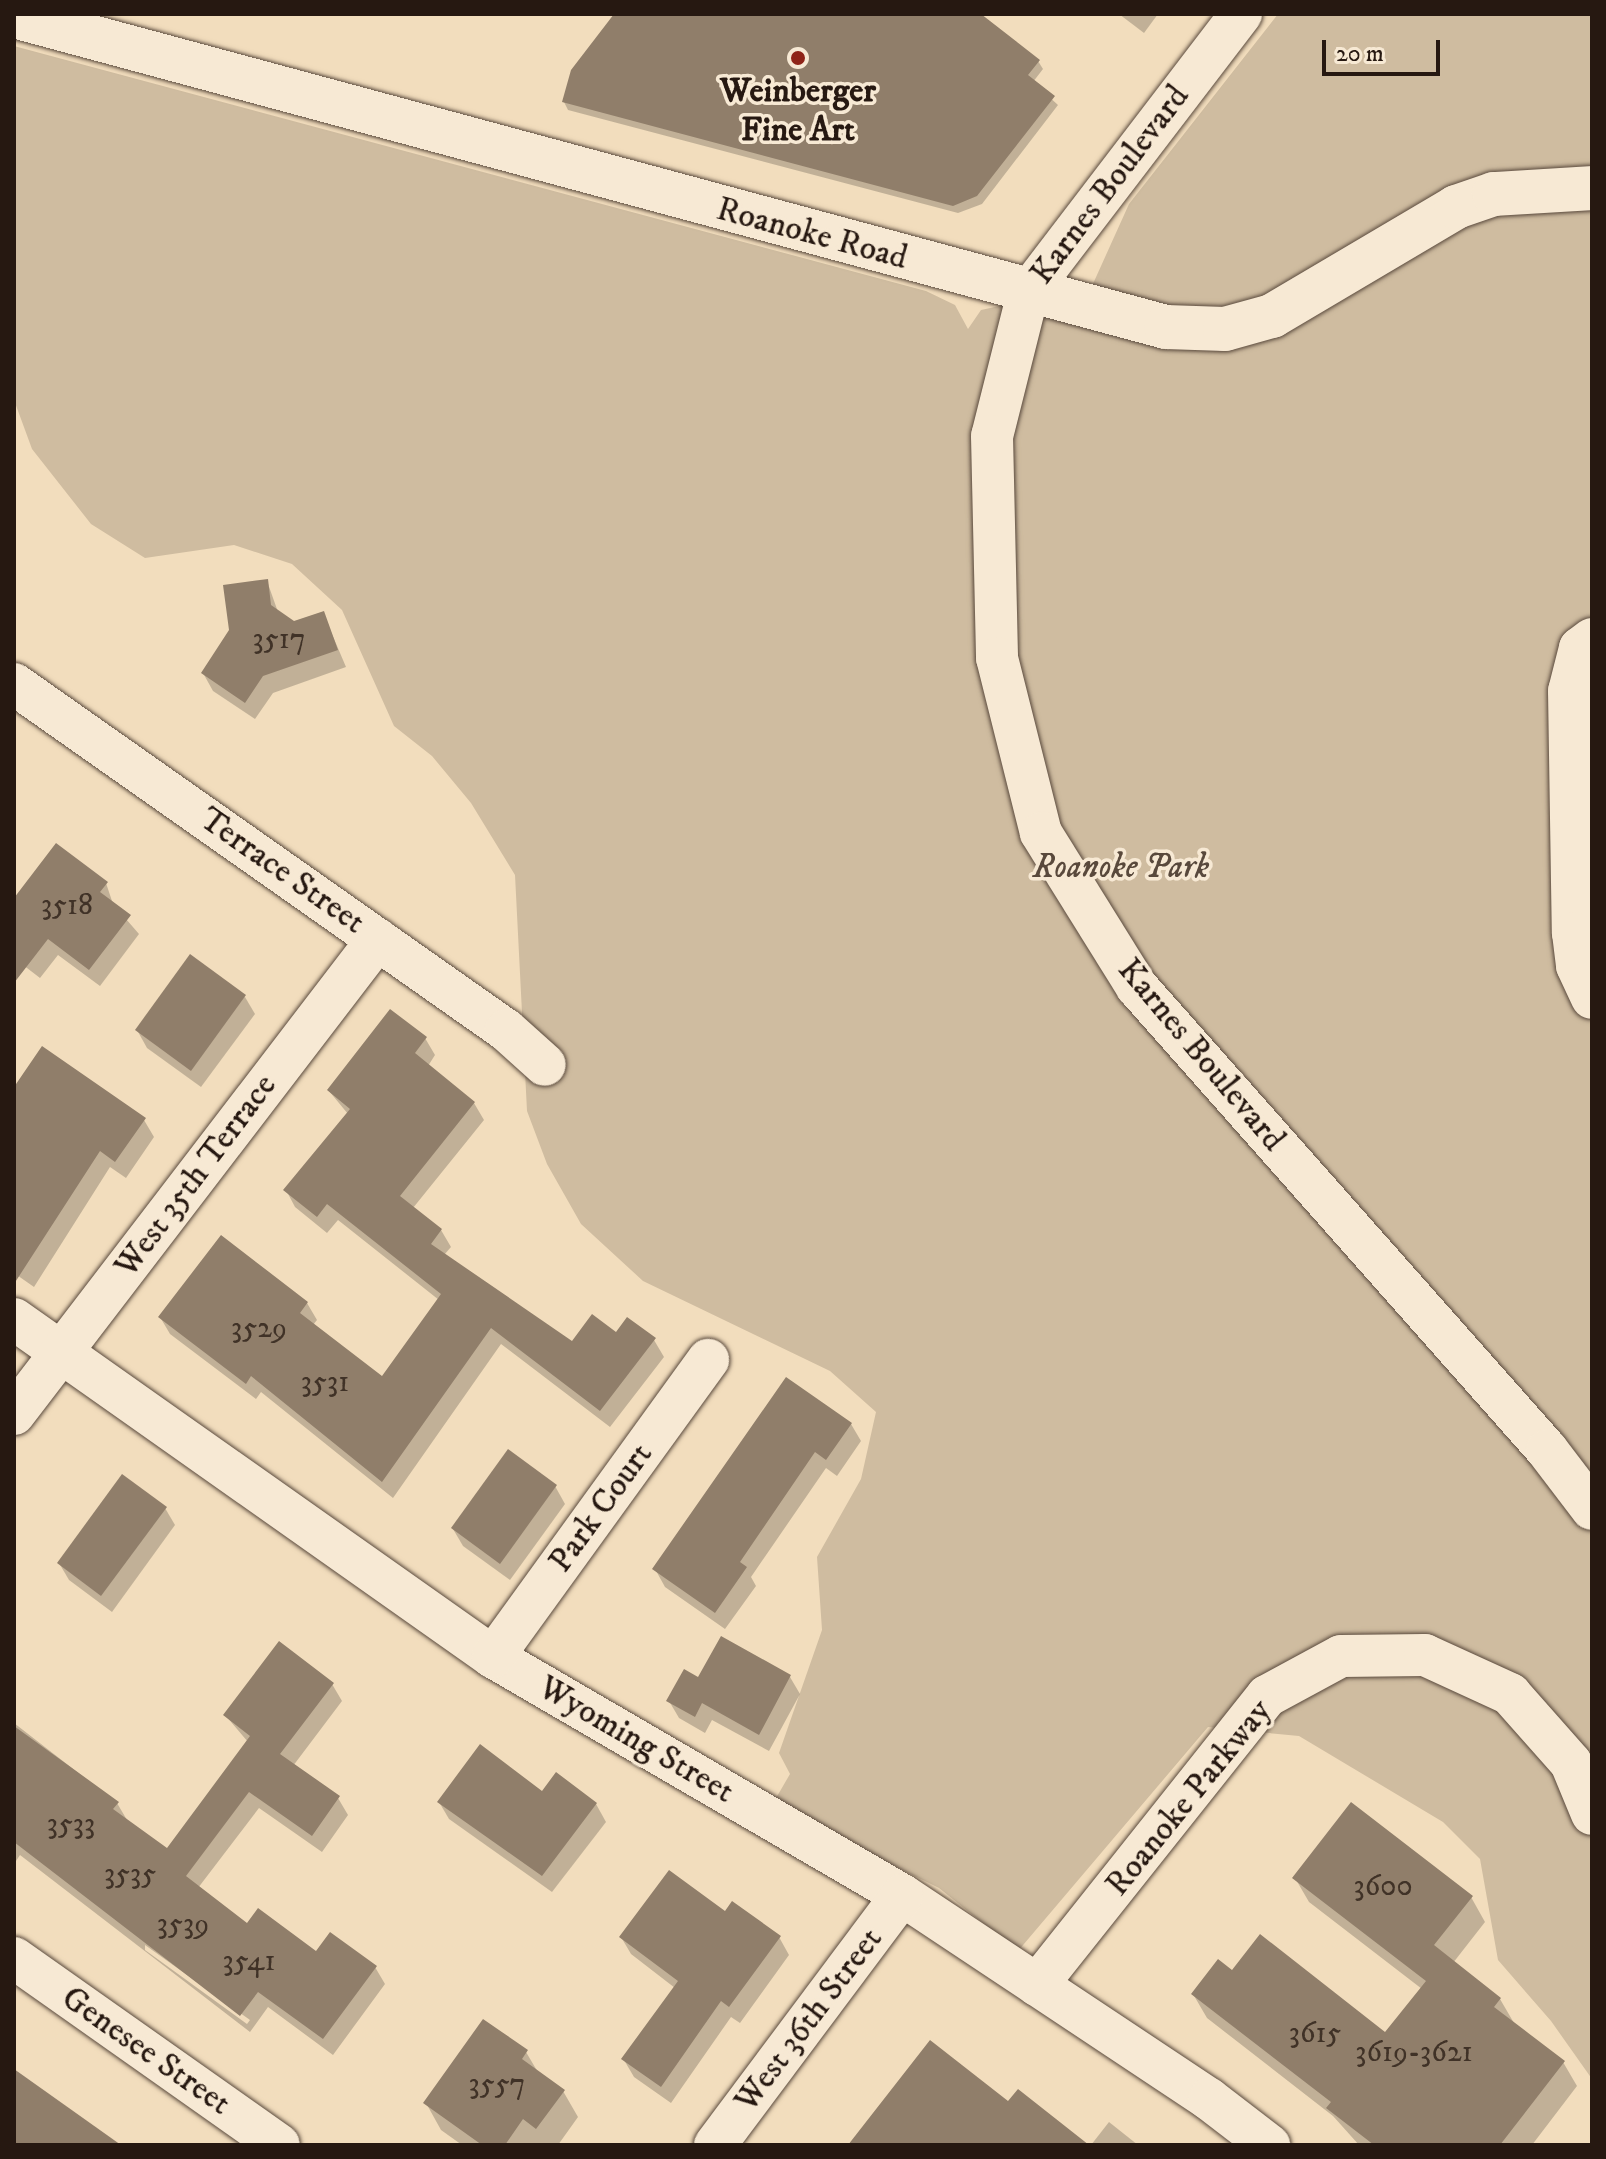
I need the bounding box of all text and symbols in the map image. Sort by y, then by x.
scale bar [1326,24,1444,74]
text: 20 m [1336,39,1384,69]
marker: Weinberger Fine Art [789,49,807,67]
place label: Weinberger Fine Art [720,71,876,150]
street label: Karnes Boulevard [1022,77,1198,293]
street label: Roanoke Road [712,189,912,279]
house number: 3517 [253,622,305,658]
street label: Terrace Street [191,799,373,943]
park label: Roanoke Park [1033,848,1209,888]
house number: 3518 [41,888,93,924]
street label: Karnes Boulevard [1109,950,1293,1160]
street label: West 35th Terrace [106,1066,286,1286]
house number: 3529 [231,1311,287,1347]
house number: 3531 [301,1365,349,1401]
street label: Park Court [540,1435,662,1581]
street label: Wyoming Street [531,1668,741,1812]
street label: Roanoke Parkway [1097,1692,1281,1904]
house number: 3533 [47,1807,95,1843]
house number: 3535 [104,1857,156,1893]
house number: 3600 [1353,1869,1413,1905]
house number: 3539 [157,1907,209,1943]
street label: West 36th Street [727,1920,891,2120]
house number: 3541 [223,1944,275,1980]
street label: Genesee Street [54,1978,238,2124]
house number: 3615 [1289,2016,1341,2052]
house number: 3619-3621 [1355,2035,1473,2071]
house number: 3557 [469,2067,525,2103]

